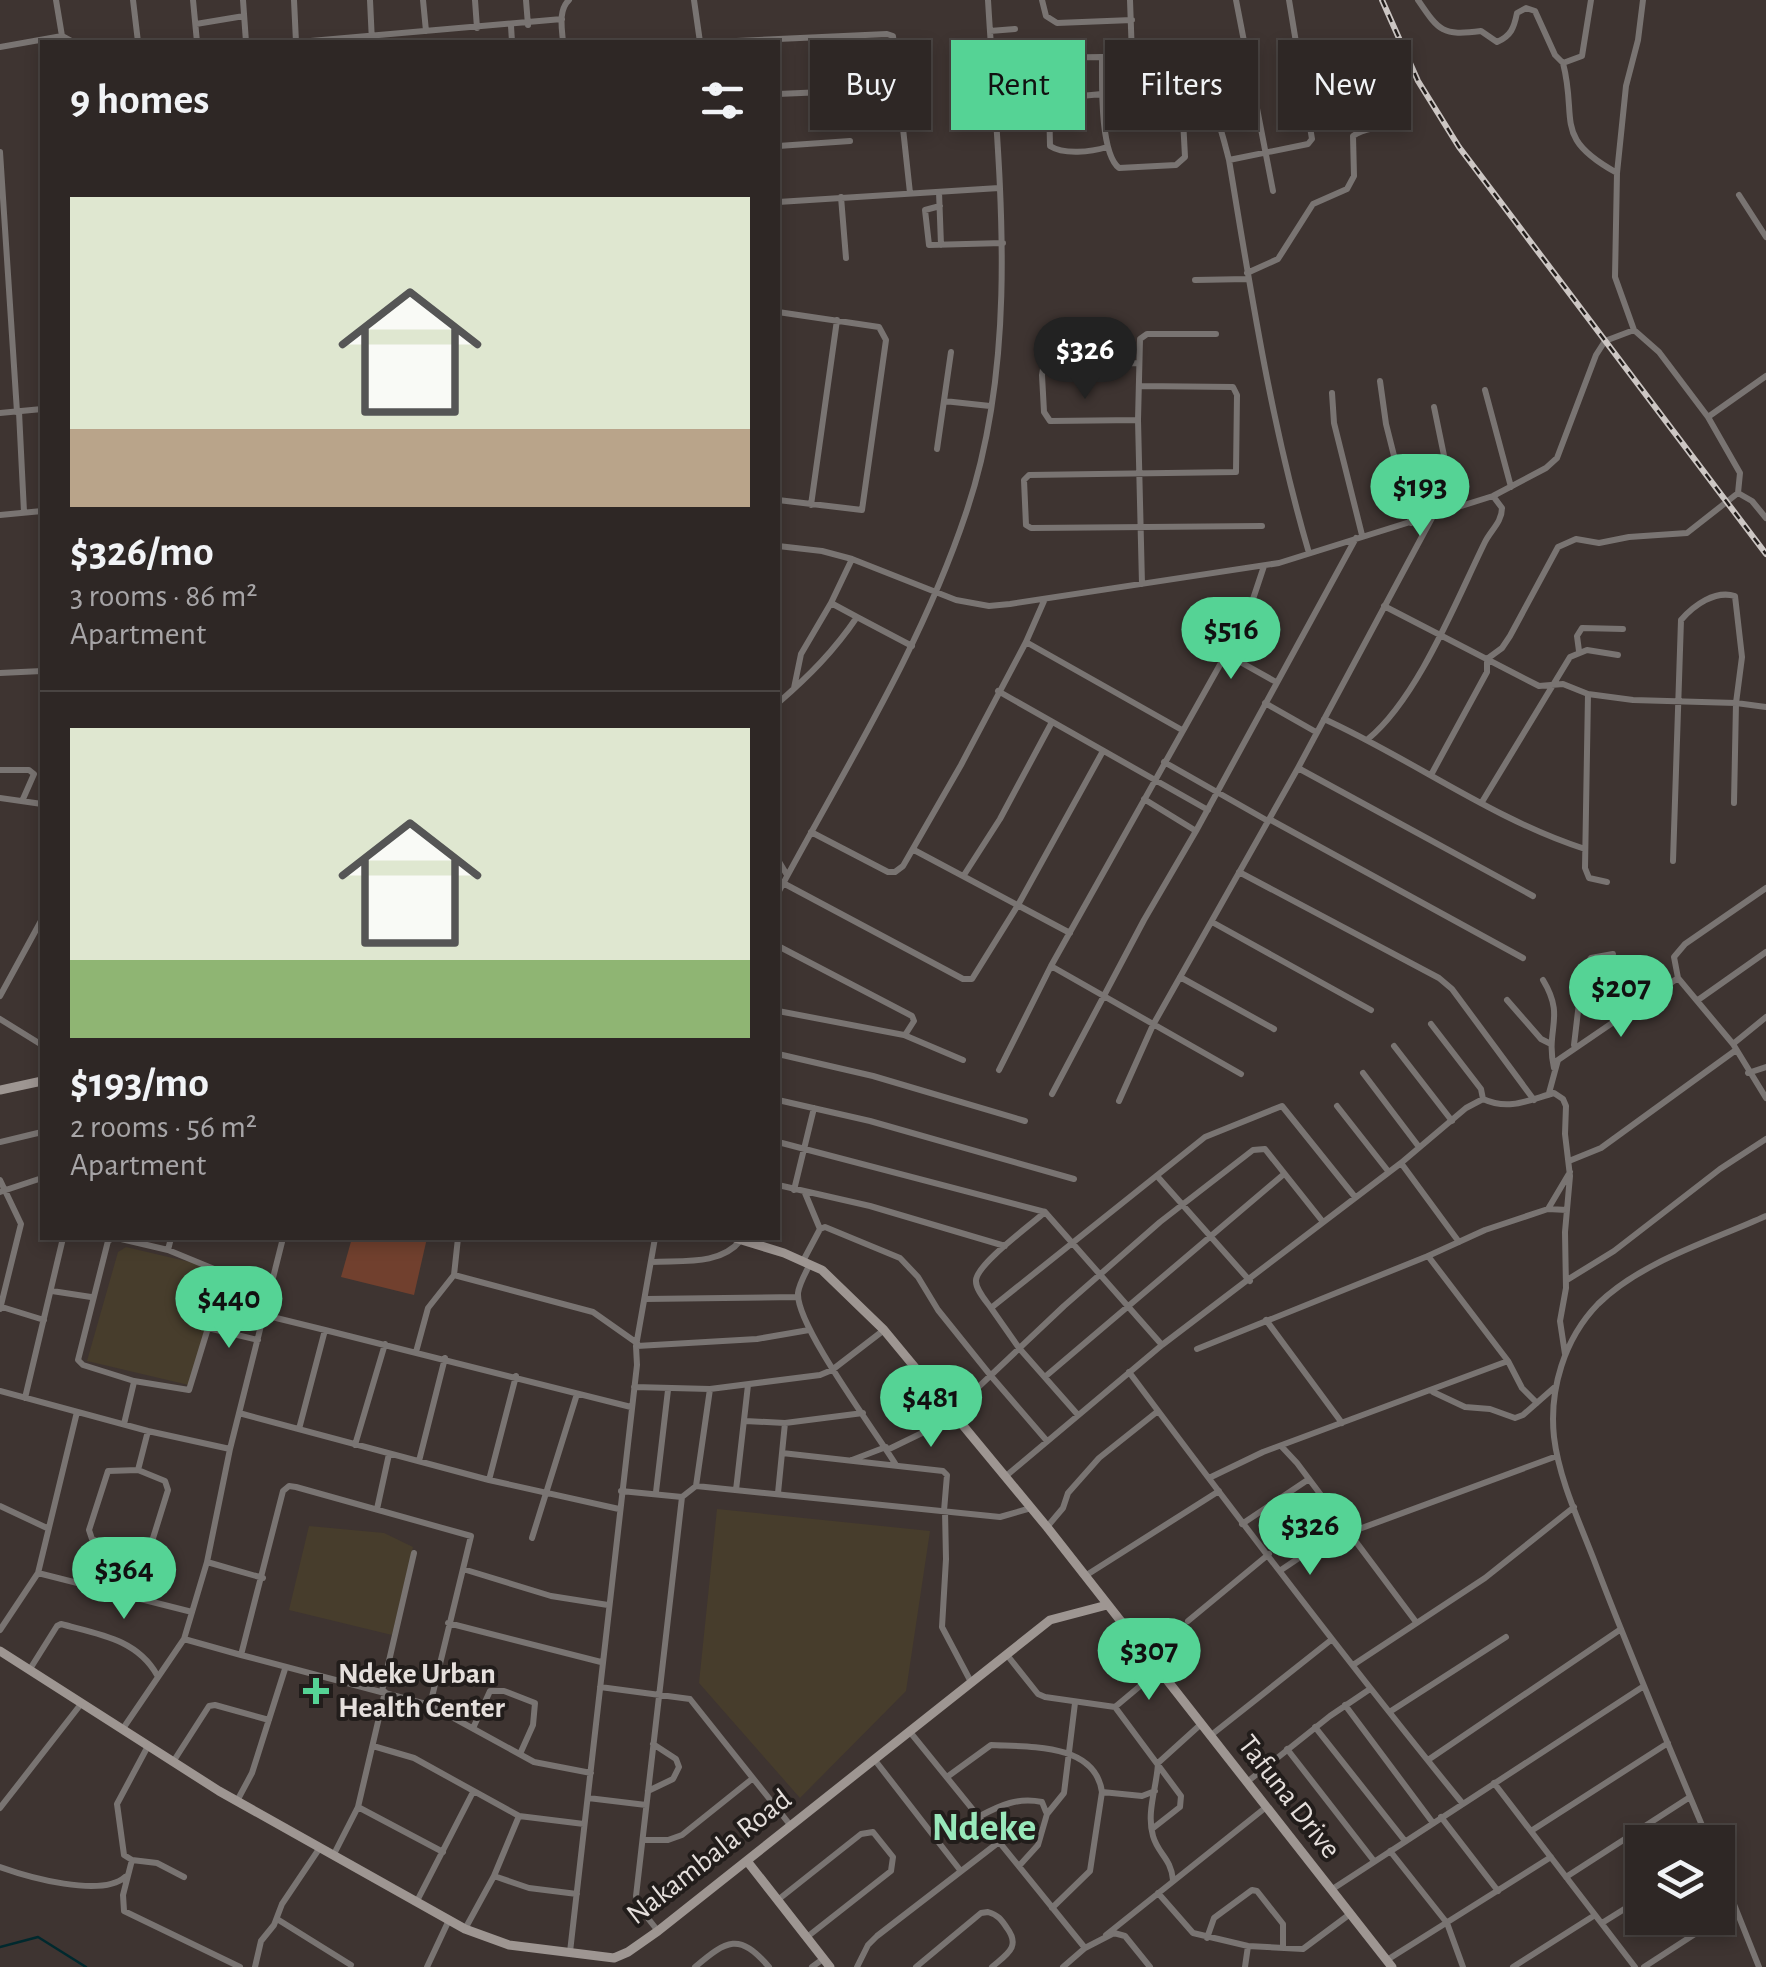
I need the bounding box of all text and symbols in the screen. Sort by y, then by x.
chip: Buy [810,40,931,130]
chip: Rent [951,40,1085,130]
chip: Filters [1105,40,1258,130]
chip: New [1278,40,1411,130]
icon: filters [695,73,750,128]
text: 9 homes [70,79,209,121]
icon: home [320,262,500,442]
pin: $326 [1026,317,1144,402]
text: $326 [1056,333,1114,365]
pin: $193 [1361,454,1479,539]
text: $193 [1392,470,1448,502]
text: $326/mo [70,531,214,573]
text: 3 rooms · 86 m² [70,580,257,612]
pin: $516 [1172,597,1290,682]
text: $516 [1203,613,1259,645]
text: Apartment [70,618,206,650]
icon: home [320,793,500,973]
pin: $207 [1562,955,1680,1040]
text: $207 [1591,971,1651,1003]
text: $193/mo [70,1062,209,1104]
text: 2 rooms · 56 m² [70,1111,257,1143]
text: Apartment [70,1149,206,1181]
pin: $440 [170,1266,288,1351]
text: $440 [197,1282,261,1314]
pin: $481 [872,1365,990,1450]
text: $481 [902,1381,960,1413]
pin: $326 [1251,1493,1369,1578]
text: $326 [1281,1509,1339,1541]
pin: $364 [65,1537,183,1622]
text: $364 [94,1553,154,1585]
pin: $307 [1090,1618,1208,1703]
text: $307 [1120,1634,1178,1666]
place label: Ndeke Urban Health Center [338,1659,506,1723]
marker: Ndeke Urban Health Center [303,1678,329,1704]
street label: Tafuna Drive [1232,1730,1346,1864]
street label: Nakambala Road [621,1784,797,1930]
district label: Ndeke [932,1808,1036,1848]
map controls [1625,1825,1735,1935]
button: layers [1625,1825,1735,1935]

